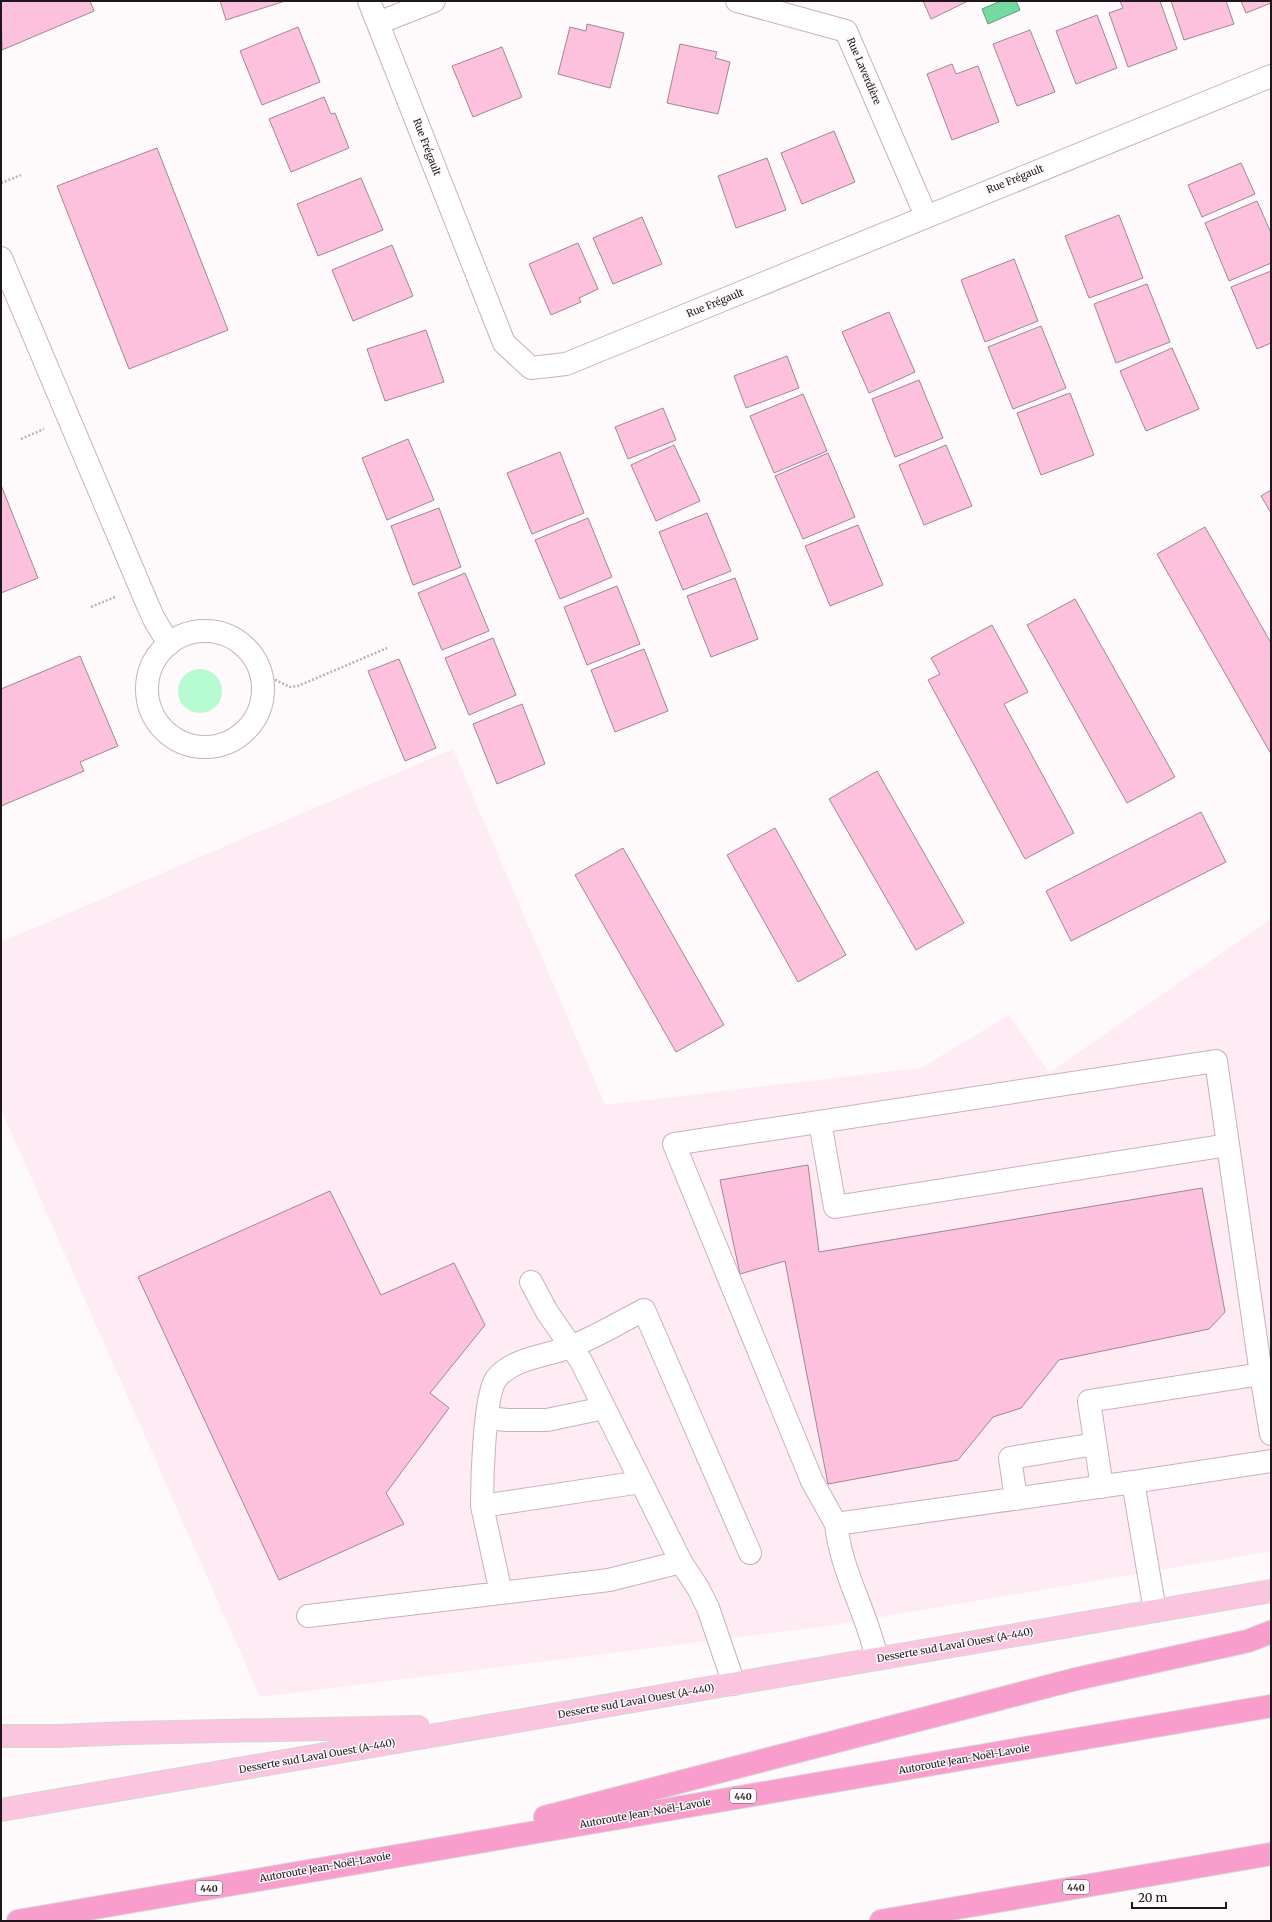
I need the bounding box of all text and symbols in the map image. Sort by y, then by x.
street label: Rue Laverdière [844,36,884,106]
street label: Rue Frégault [410,116,444,178]
street label: Rue Frégault [985,162,1046,196]
street label: Rue Frégault [685,286,746,320]
street label: Desserte sud Laval Ouest (A-440) [876,1625,1034,1665]
street label: Desserte sud Laval Ouest (A-440) [557,1681,715,1721]
street label: Desserte sud Laval Ouest (A-440) [238,1736,396,1776]
street label: Autoroute Jean-Noël-Lavoie [896,1741,1031,1777]
road number: 440 [730,1789,756,1803]
street label: Autoroute Jean-Noël-Lavoie [577,1795,712,1831]
street label: Autoroute Jean-Noël-Lavoie [257,1849,392,1885]
road number: 440 [1063,1880,1089,1894]
road number: 440 [196,1881,222,1895]
scale bar [1132,1884,1226,1910]
text: 20 m [1138,1890,1167,1905]

